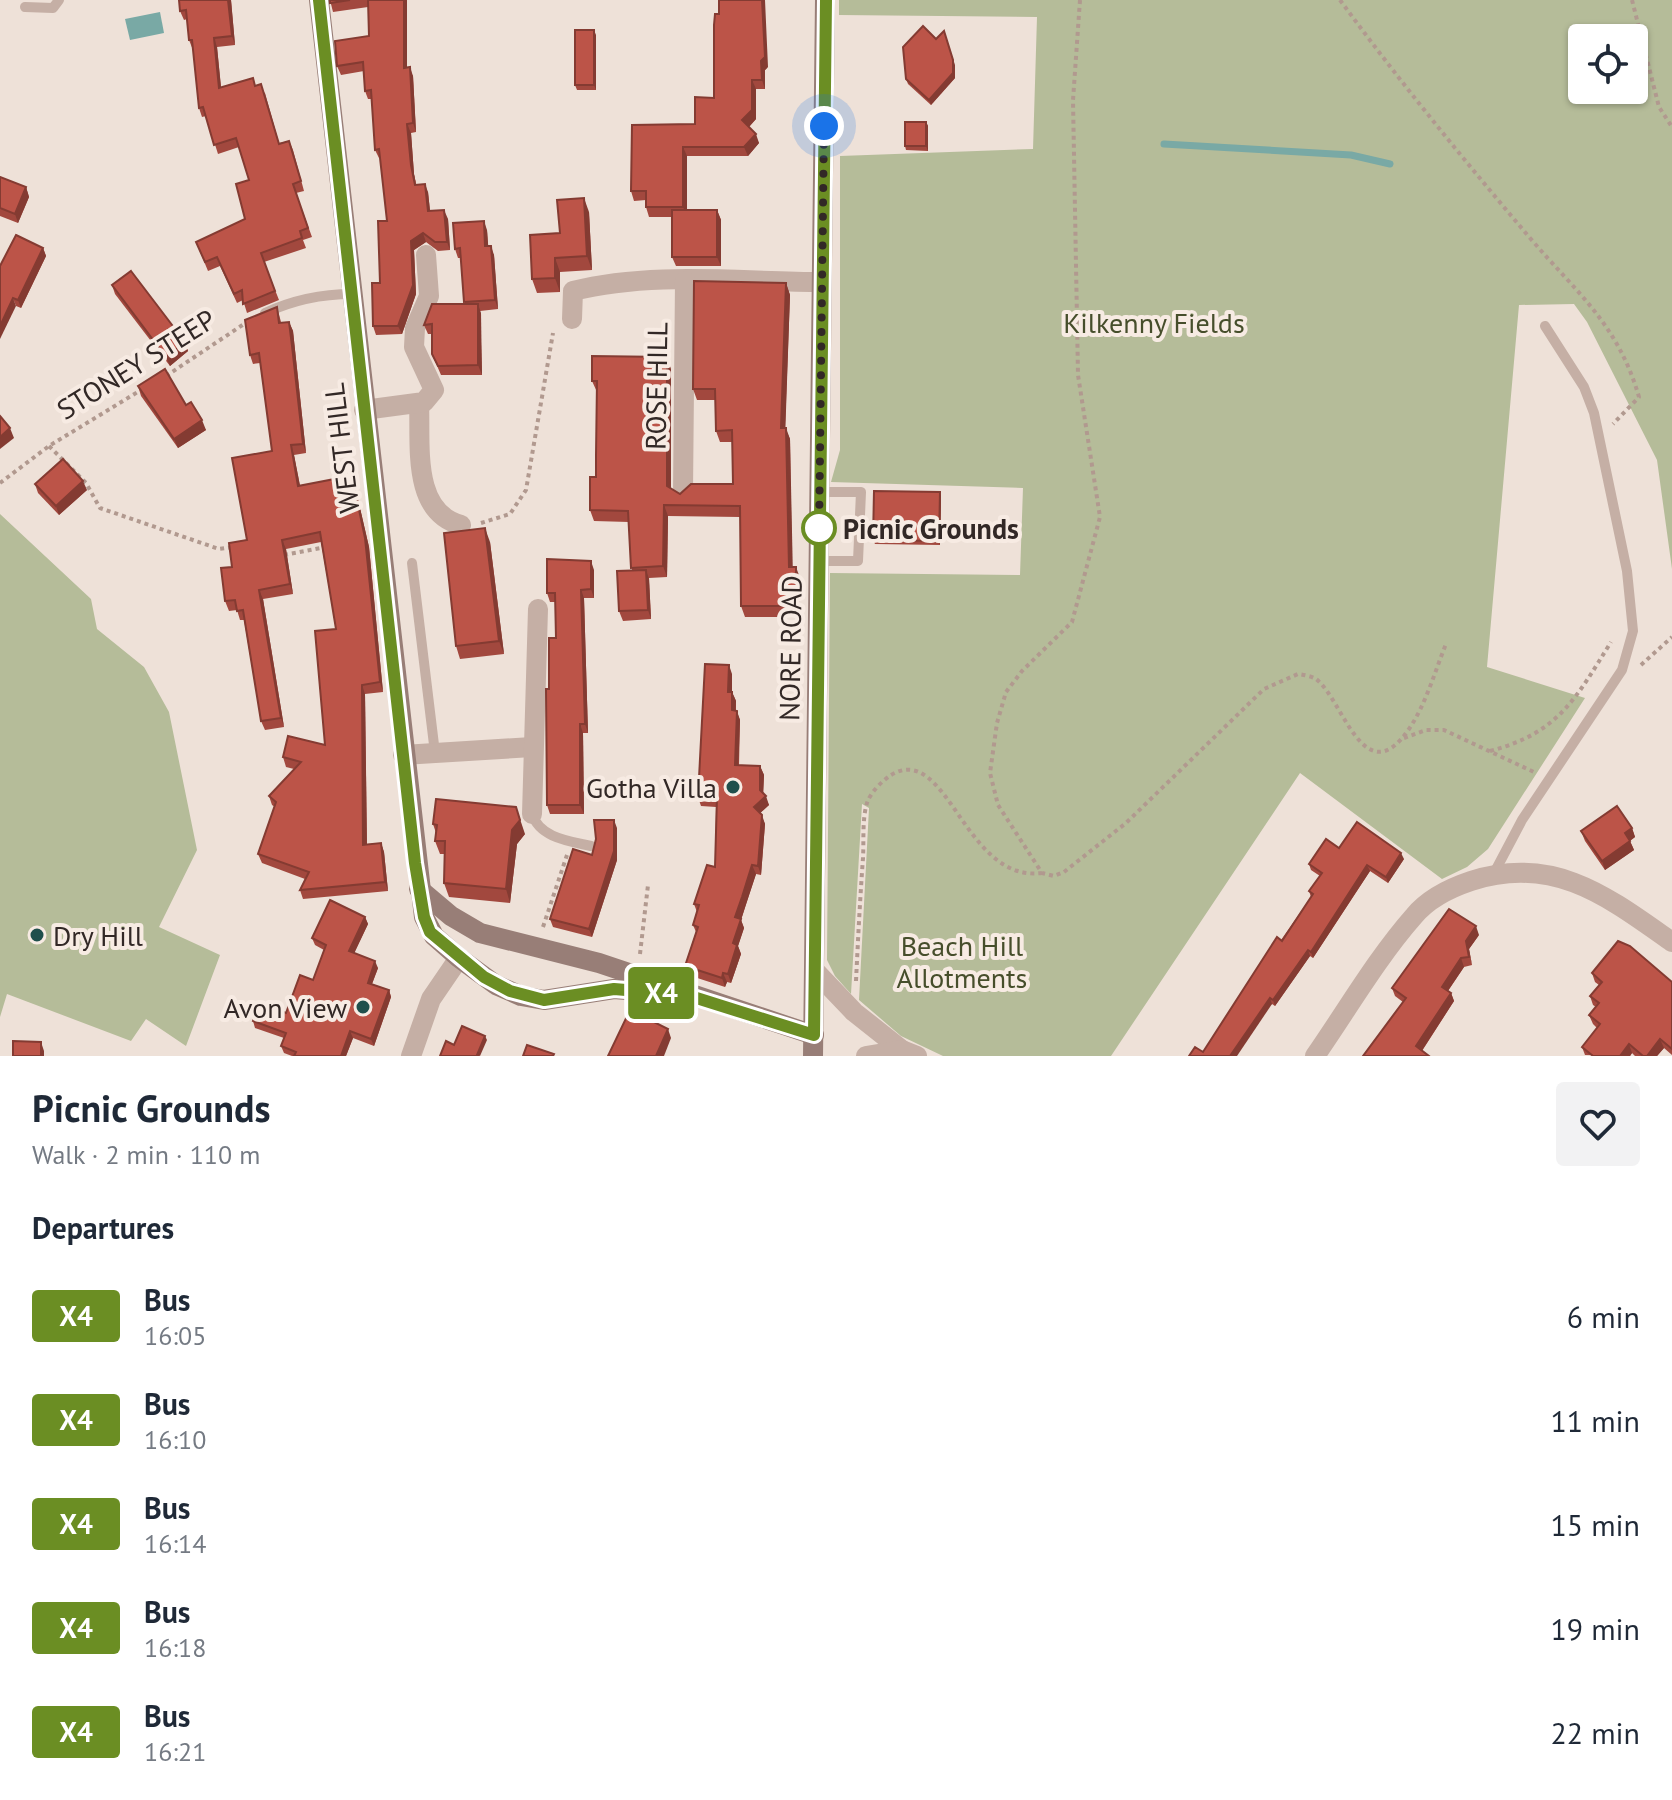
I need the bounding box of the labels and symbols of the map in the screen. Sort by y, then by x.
your location [804,106,844,146]
street label: STONEY STEEP [50,300,222,428]
park label: Kilkenny Fields [1063,304,1245,341]
street label: ROSE HILL [636,322,676,450]
street label: WEST HILL [315,381,367,515]
place label: Picnic Grounds [843,510,1019,547]
marker: Picnic Grounds [802,511,836,545]
street label: NORE ROAD [770,575,810,721]
place label: Gotha Villa [586,769,717,806]
marker: Gotha Villa [724,778,742,796]
place label: Dry Hill [53,917,143,954]
marker: Dry Hill [28,926,46,944]
park label: Beach Hill Allotments [897,927,1027,996]
line badge: X4 [625,967,697,1019]
place label: Avon View [224,989,347,1026]
marker: Avon View [354,998,372,1016]

